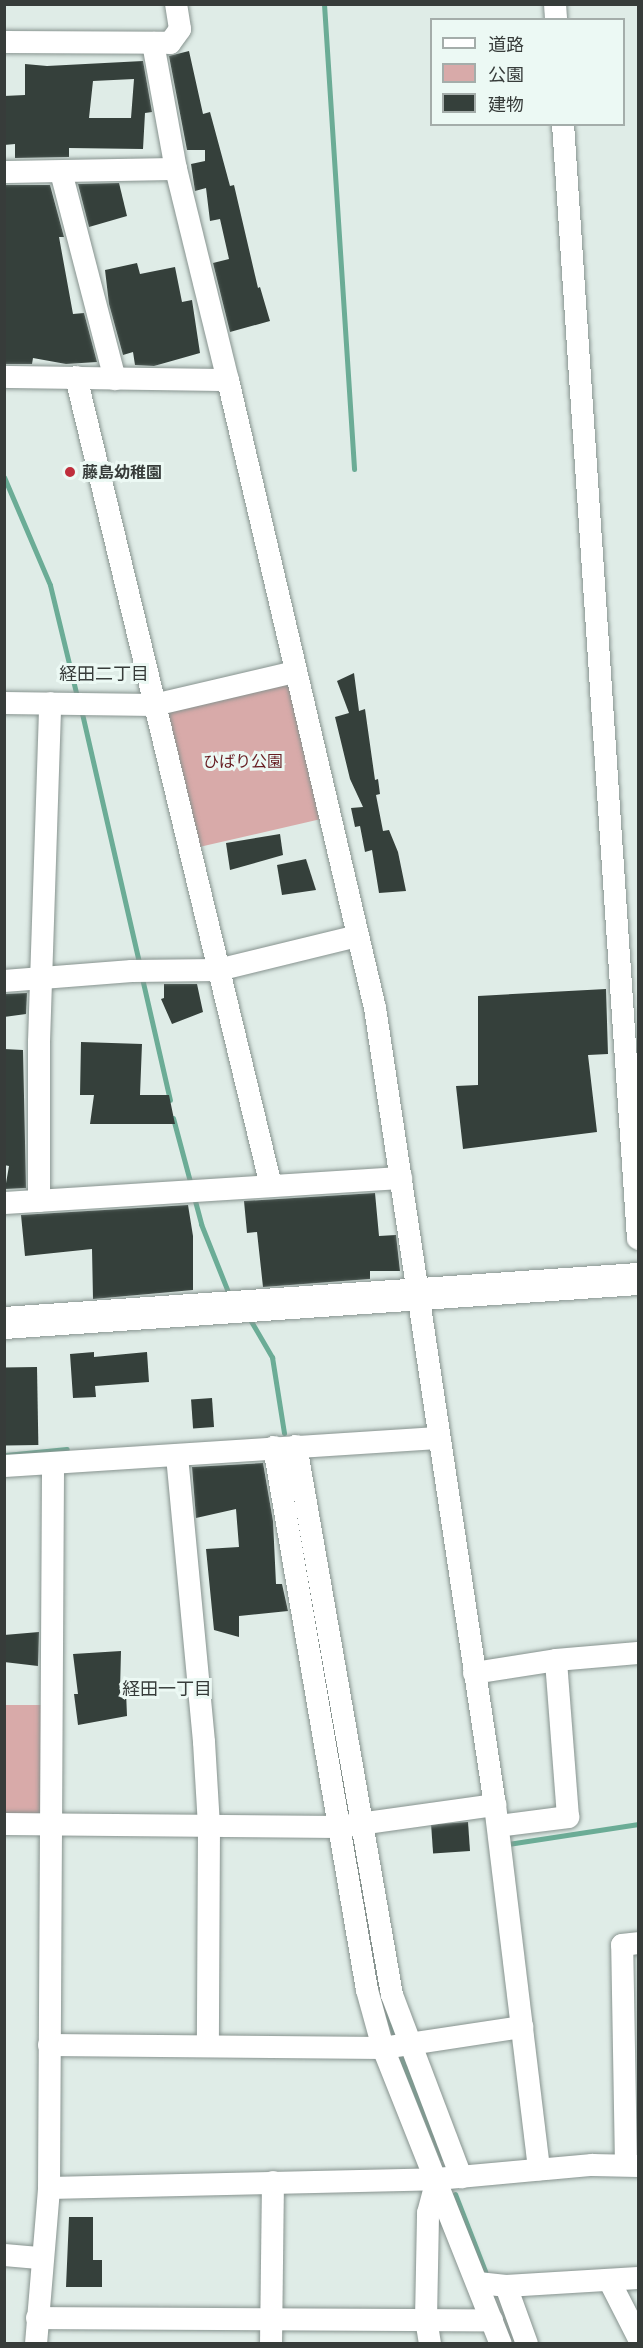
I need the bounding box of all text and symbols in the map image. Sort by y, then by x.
legend [430,18,625,126]
text: 道路 [488,33,524,55]
text: 公園 [488,63,524,85]
text: 建物 [488,93,524,115]
place label: 藤島幼稚園 [82,462,162,482]
marker: 藤島幼稚園 [63,465,77,479]
district label: 経田二丁目 [59,662,149,684]
park label: ひばり公園 [203,751,283,771]
district label: 経田一丁目 [122,1677,212,1699]

